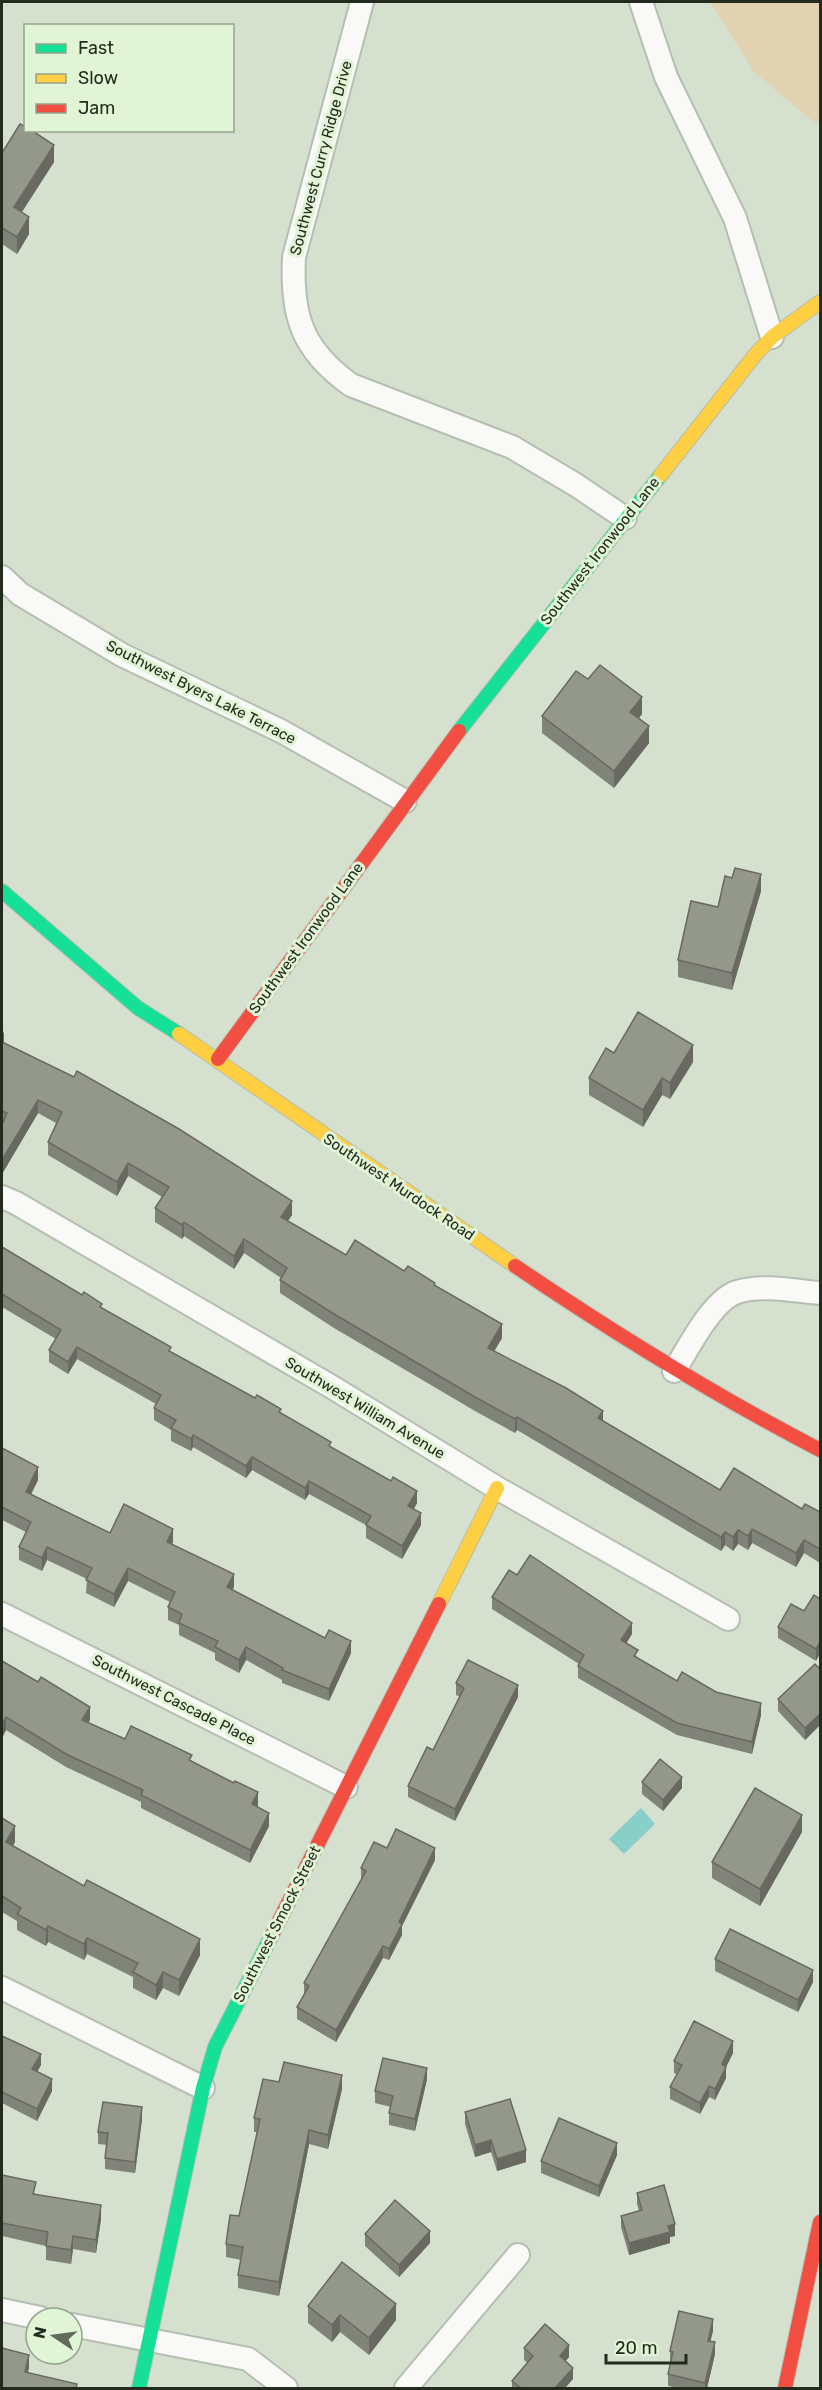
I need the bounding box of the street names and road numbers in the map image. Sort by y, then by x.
street label: Southwest Curry Ridge Drive [286,59,356,257]
street label: Southwest Ironwood Lane [537,474,663,628]
street label: Southwest Byers Lake Terrace [103,636,299,748]
street label: Southwest Ironwood Lane [245,859,367,1017]
street label: Southwest Murdock Road [320,1130,478,1244]
street label: Southwest William Avenue [282,1353,448,1463]
street label: Southwest Cascade Place [89,1651,259,1749]
street label: Southwest Smock Street [230,1843,324,2005]

